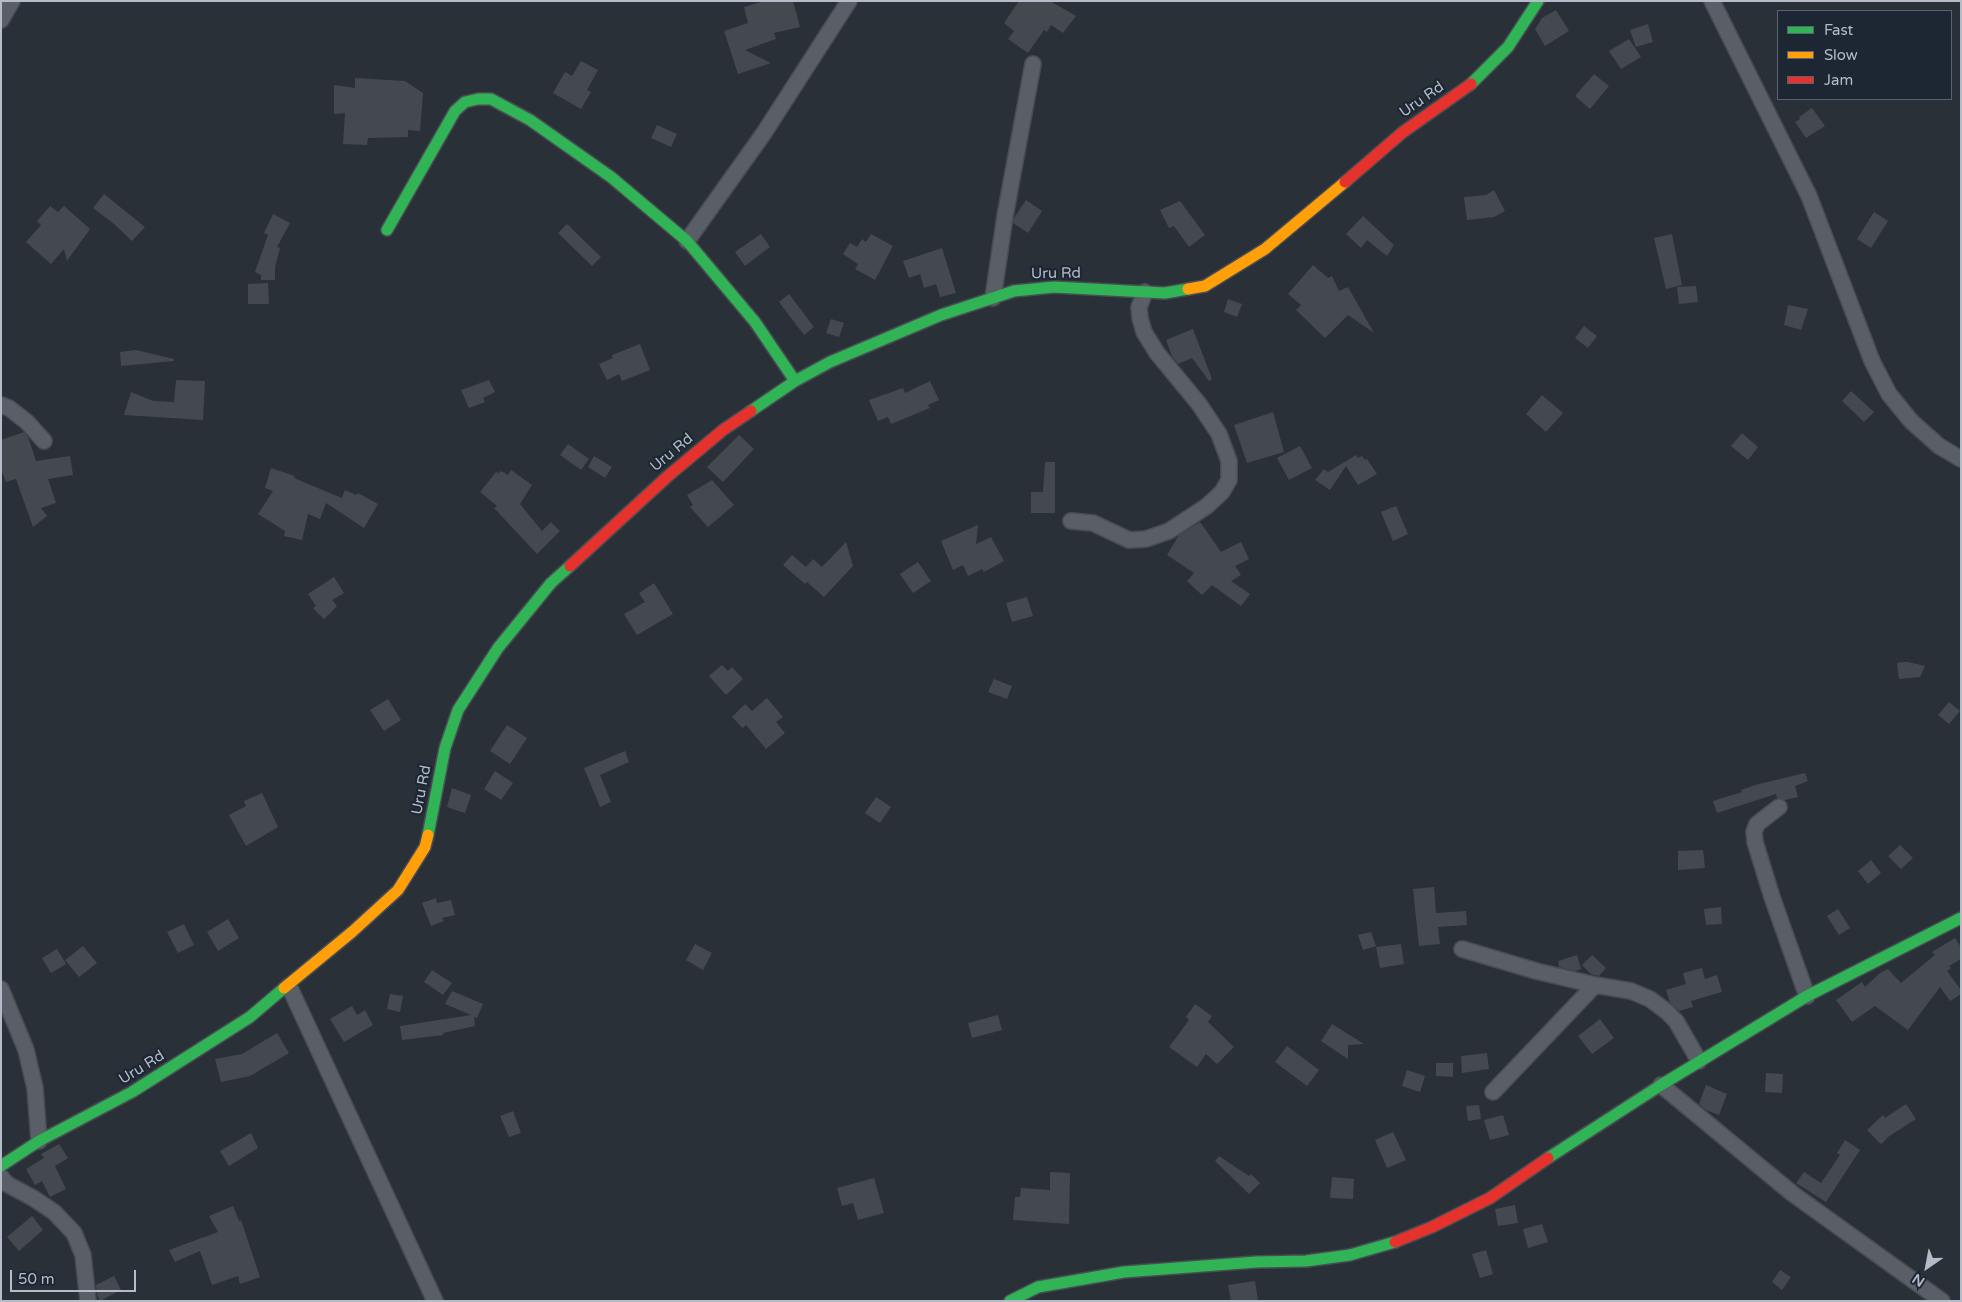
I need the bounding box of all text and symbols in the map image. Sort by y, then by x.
legend [1777,10,1952,100]
text: Fast [1824,21,1853,39]
text: Slow [1824,46,1858,64]
text: Jam [1824,71,1853,89]
street label: Uru Rd [1396,78,1448,122]
street label: Uru Rd [1031,265,1081,283]
street label: Uru Rd [647,430,697,476]
street label: Uru Rd [408,764,436,816]
street label: Uru Rd [116,1047,168,1089]
north arrow [1902,1242,1952,1292]
scale bar [12,1260,139,1292]
text: 50 m [18,1270,55,1288]
text: N [1909,1270,1928,1290]

